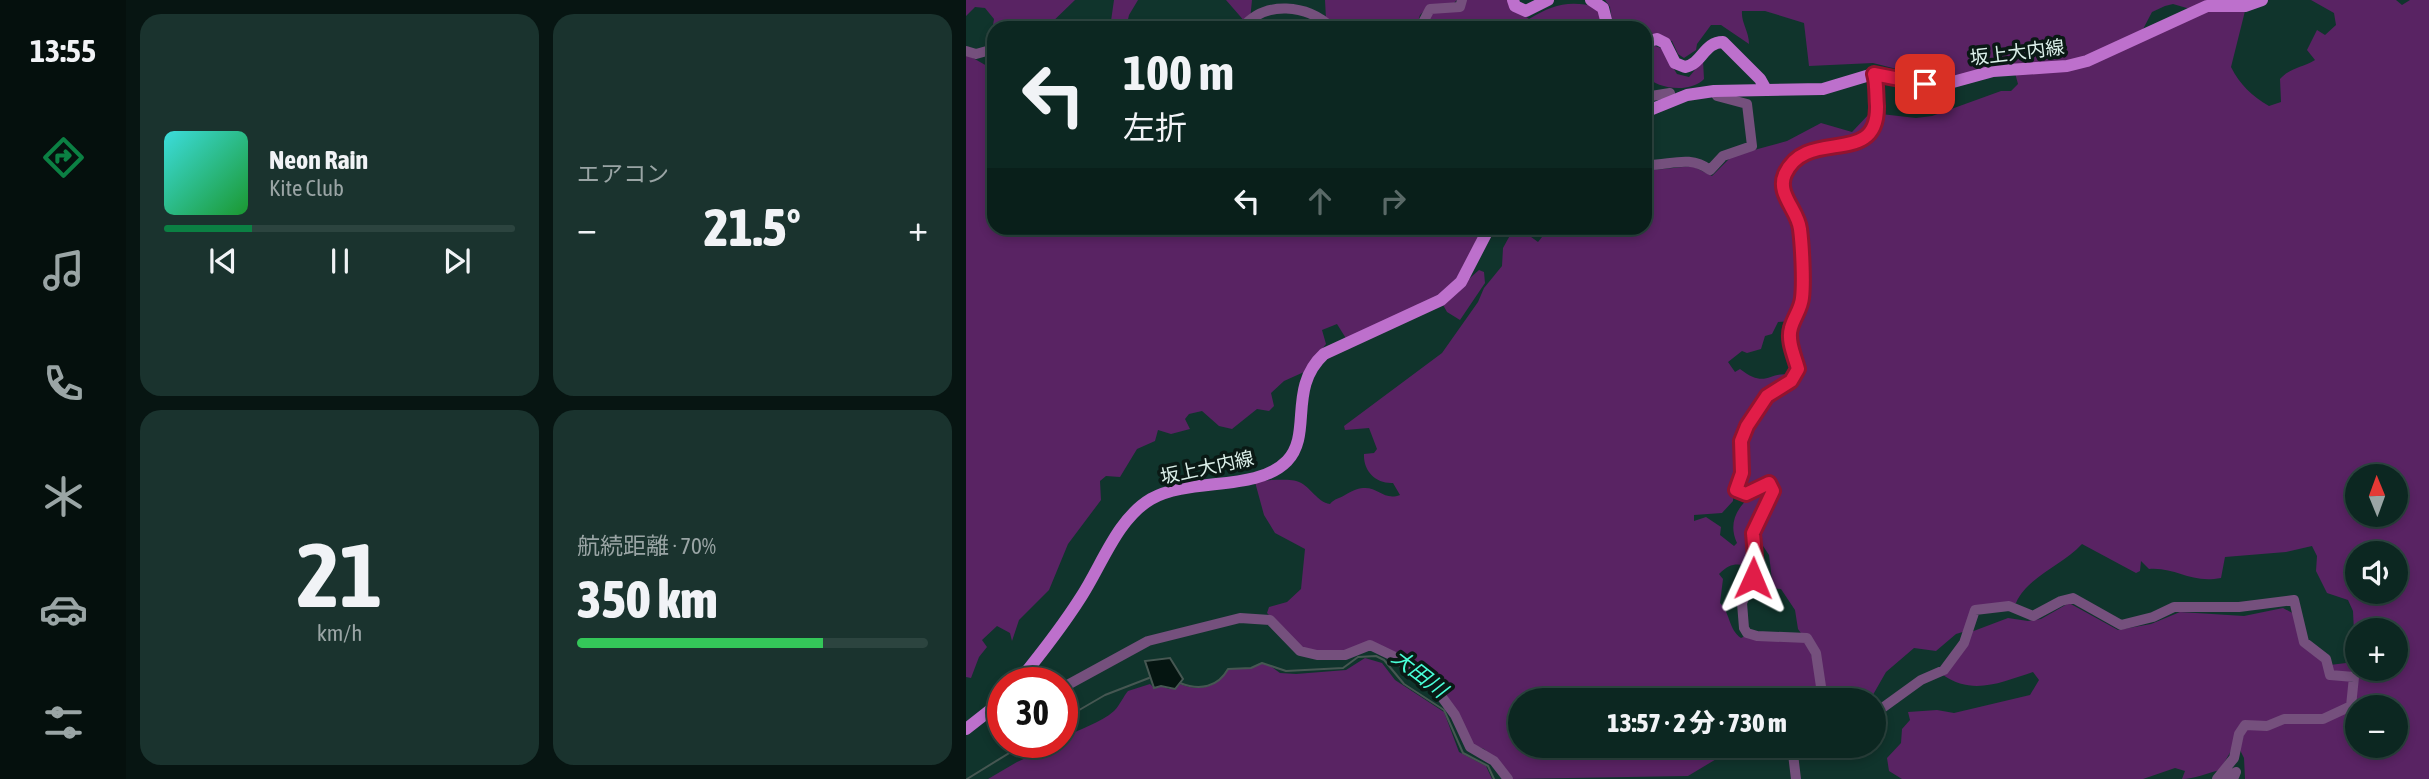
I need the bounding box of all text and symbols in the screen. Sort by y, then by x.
text: 13:55 [30,32,96,69]
street label: 坂上大内線 [1969,35,2065,69]
text: 100 m [1123,44,1234,100]
icon: left [1008,49,1099,140]
pin [1895,54,1955,114]
icon: arrive [1906,65,1944,103]
text: 左折 [1123,109,1187,146]
icon: directions [39,133,88,182]
text: Neon Rain [269,145,368,175]
text: エアコン [577,161,669,187]
text: Kite Club [269,175,344,201]
icon: left [1228,182,1266,220]
icon: ahead [1301,182,1339,220]
icon: right [1374,182,1412,220]
text: 21.5° [704,197,801,257]
text: − [577,206,597,249]
text: + [908,206,928,249]
icon: previous [204,242,242,280]
icon: pause [321,242,359,280]
icon: next [438,242,476,280]
icon: music [39,246,88,295]
icon: phone [39,359,88,408]
street label: 坂上大内線 [1158,446,1256,488]
north arrow [2345,464,2408,527]
map controls [2345,464,2408,758]
icon: climate [39,472,88,521]
text: 21 [297,522,382,626]
text: 航続距離 · 70% [577,533,716,559]
position arrow [1716,541,1790,615]
button: sound [2345,541,2408,604]
text: 350 km [577,569,718,629]
icon: car [39,585,88,634]
button: + [2345,618,2408,681]
text: km/h [317,620,362,646]
water label: 大田川 [1388,644,1454,703]
speed limit sign: 30 [987,667,1078,758]
button: − [2345,695,2408,758]
icon: filters [39,698,88,747]
text: 13:57 · 2 分 · 730 m [1607,708,1787,738]

